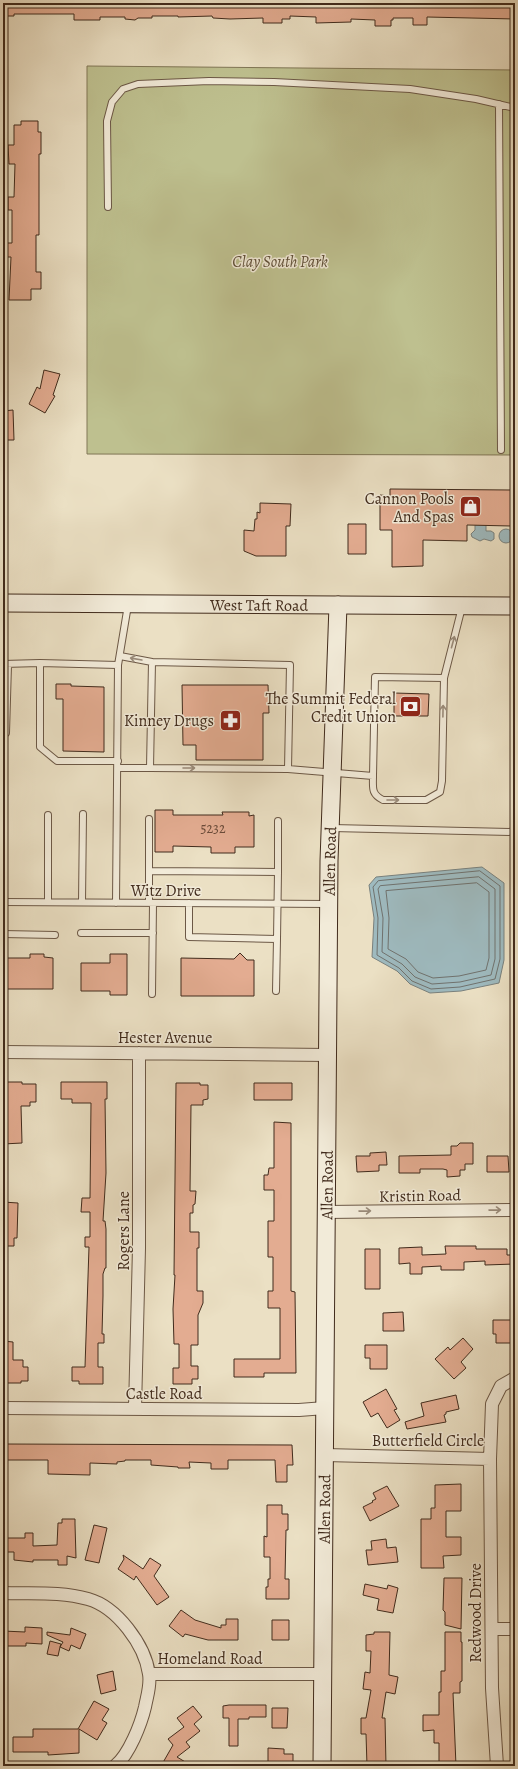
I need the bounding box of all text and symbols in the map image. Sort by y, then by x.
park label: Clay South Park [232,251,328,273]
place label: Cannon Pools And Spas [365,488,454,528]
shop icon: Cannon Pools And Spas [457,494,483,520]
street label: West Taft Road [209,594,309,617]
one-way arrow [450,636,457,649]
one-way arrow [129,655,142,663]
place label: The Summit Federal Credit Union [265,688,396,728]
bank icon: The Summit Federal Credit Union [398,694,424,720]
one-way arrow [439,705,447,718]
pharmacy icon: Kinney Drugs [217,707,243,733]
place label: Kinney Drugs [124,710,214,732]
one-way arrow [182,764,195,772]
one-way arrow [386,796,399,804]
house number: 5232 [200,819,226,838]
street label: Allen Road [319,826,342,897]
street label: Witz Drive [130,880,201,902]
street label: Hester Avenue [118,1027,212,1049]
street label: Allen Road [316,1150,339,1221]
street label: Kristin Road [379,1184,462,1208]
street label: Rogers Lane [113,1191,135,1271]
one-way arrow [488,1206,501,1214]
one-way arrow [358,1207,371,1215]
street label: Castle Road [126,1383,203,1405]
street label: Butterfield Circle [372,1430,484,1452]
street label: Allen Road [314,1474,336,1545]
street label: Redwood Drive [465,1563,487,1663]
street label: Homeland Road [157,1648,263,1670]

